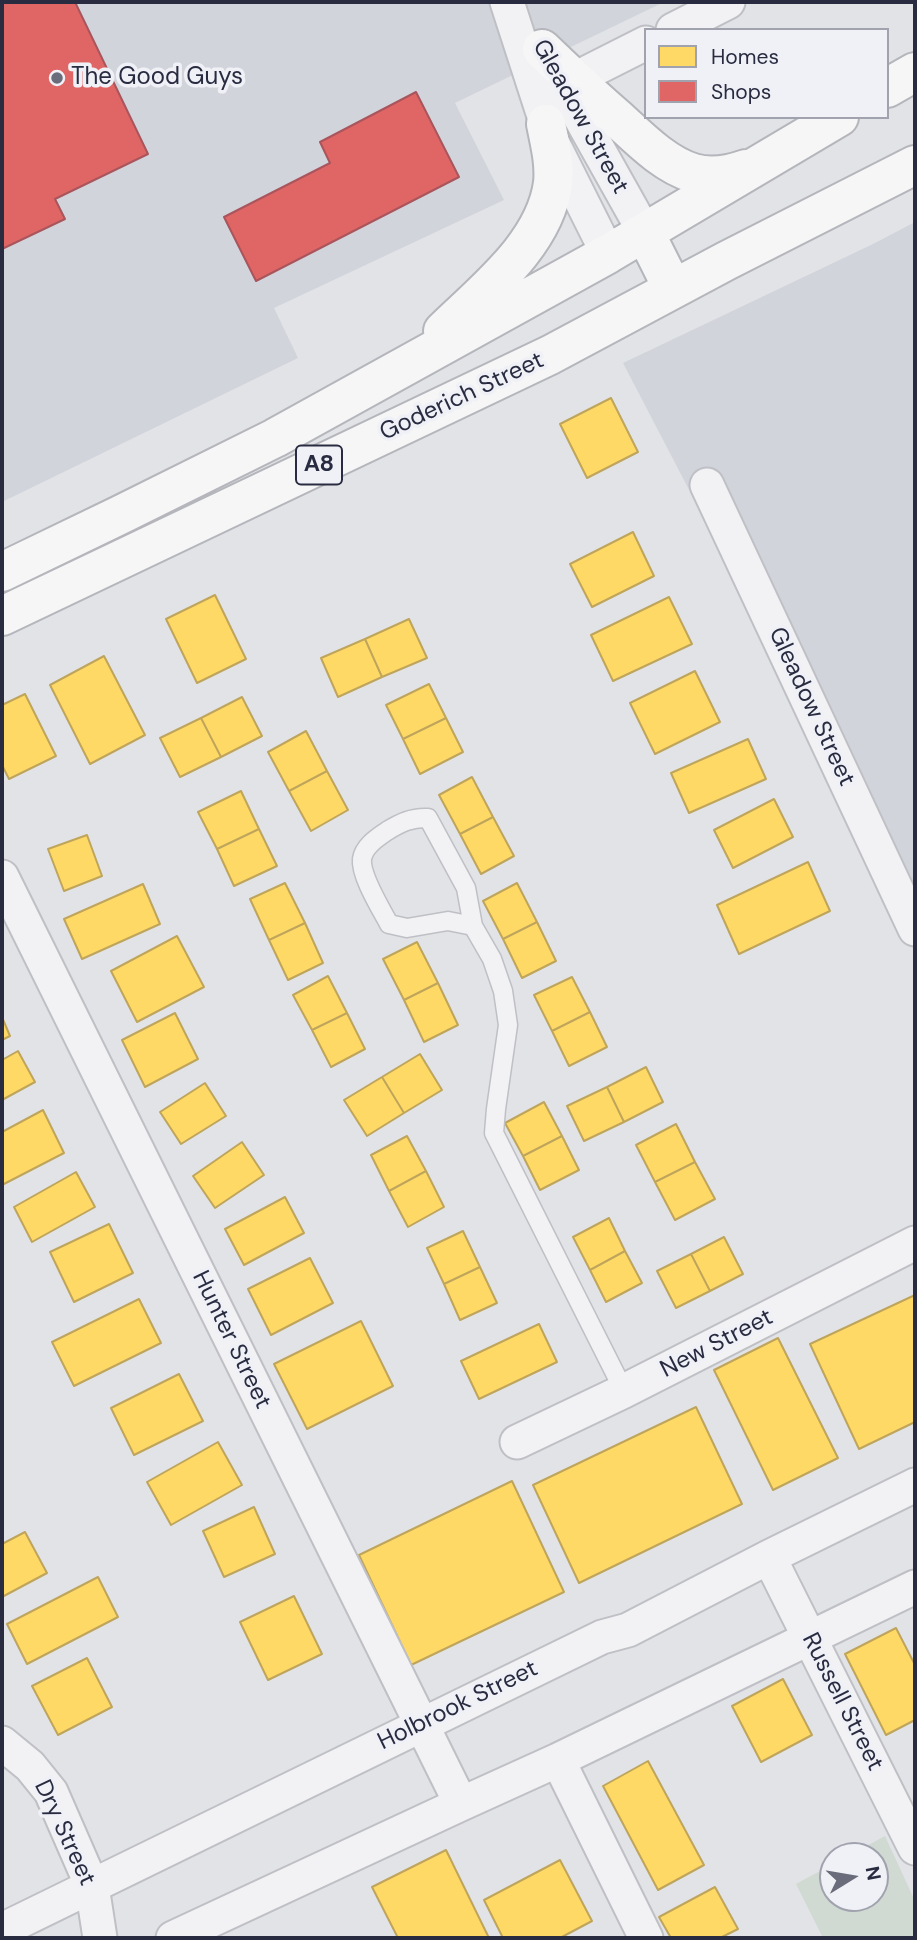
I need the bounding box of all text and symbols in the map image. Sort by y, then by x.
legend [644,28,889,119]
street label: Gleadow Street [526,35,634,199]
text: Homes [711,43,779,71]
place label: The Good Guys [71,64,243,92]
marker: The Good Guys [49,70,65,86]
text: Shops [711,78,771,106]
street label: Goderich Street [375,346,549,448]
road number: A8 [296,446,342,485]
street label: Gleadow Street [762,623,860,791]
street label: Hunter Street [185,1266,277,1414]
street label: New Street [656,1303,778,1385]
street label: Russell Street [795,1628,889,1776]
street label: Holbrook Street [373,1655,543,1757]
street label: Dry Street [27,1776,101,1890]
north arrow [819,1842,889,1912]
text: N [860,1864,887,1882]

